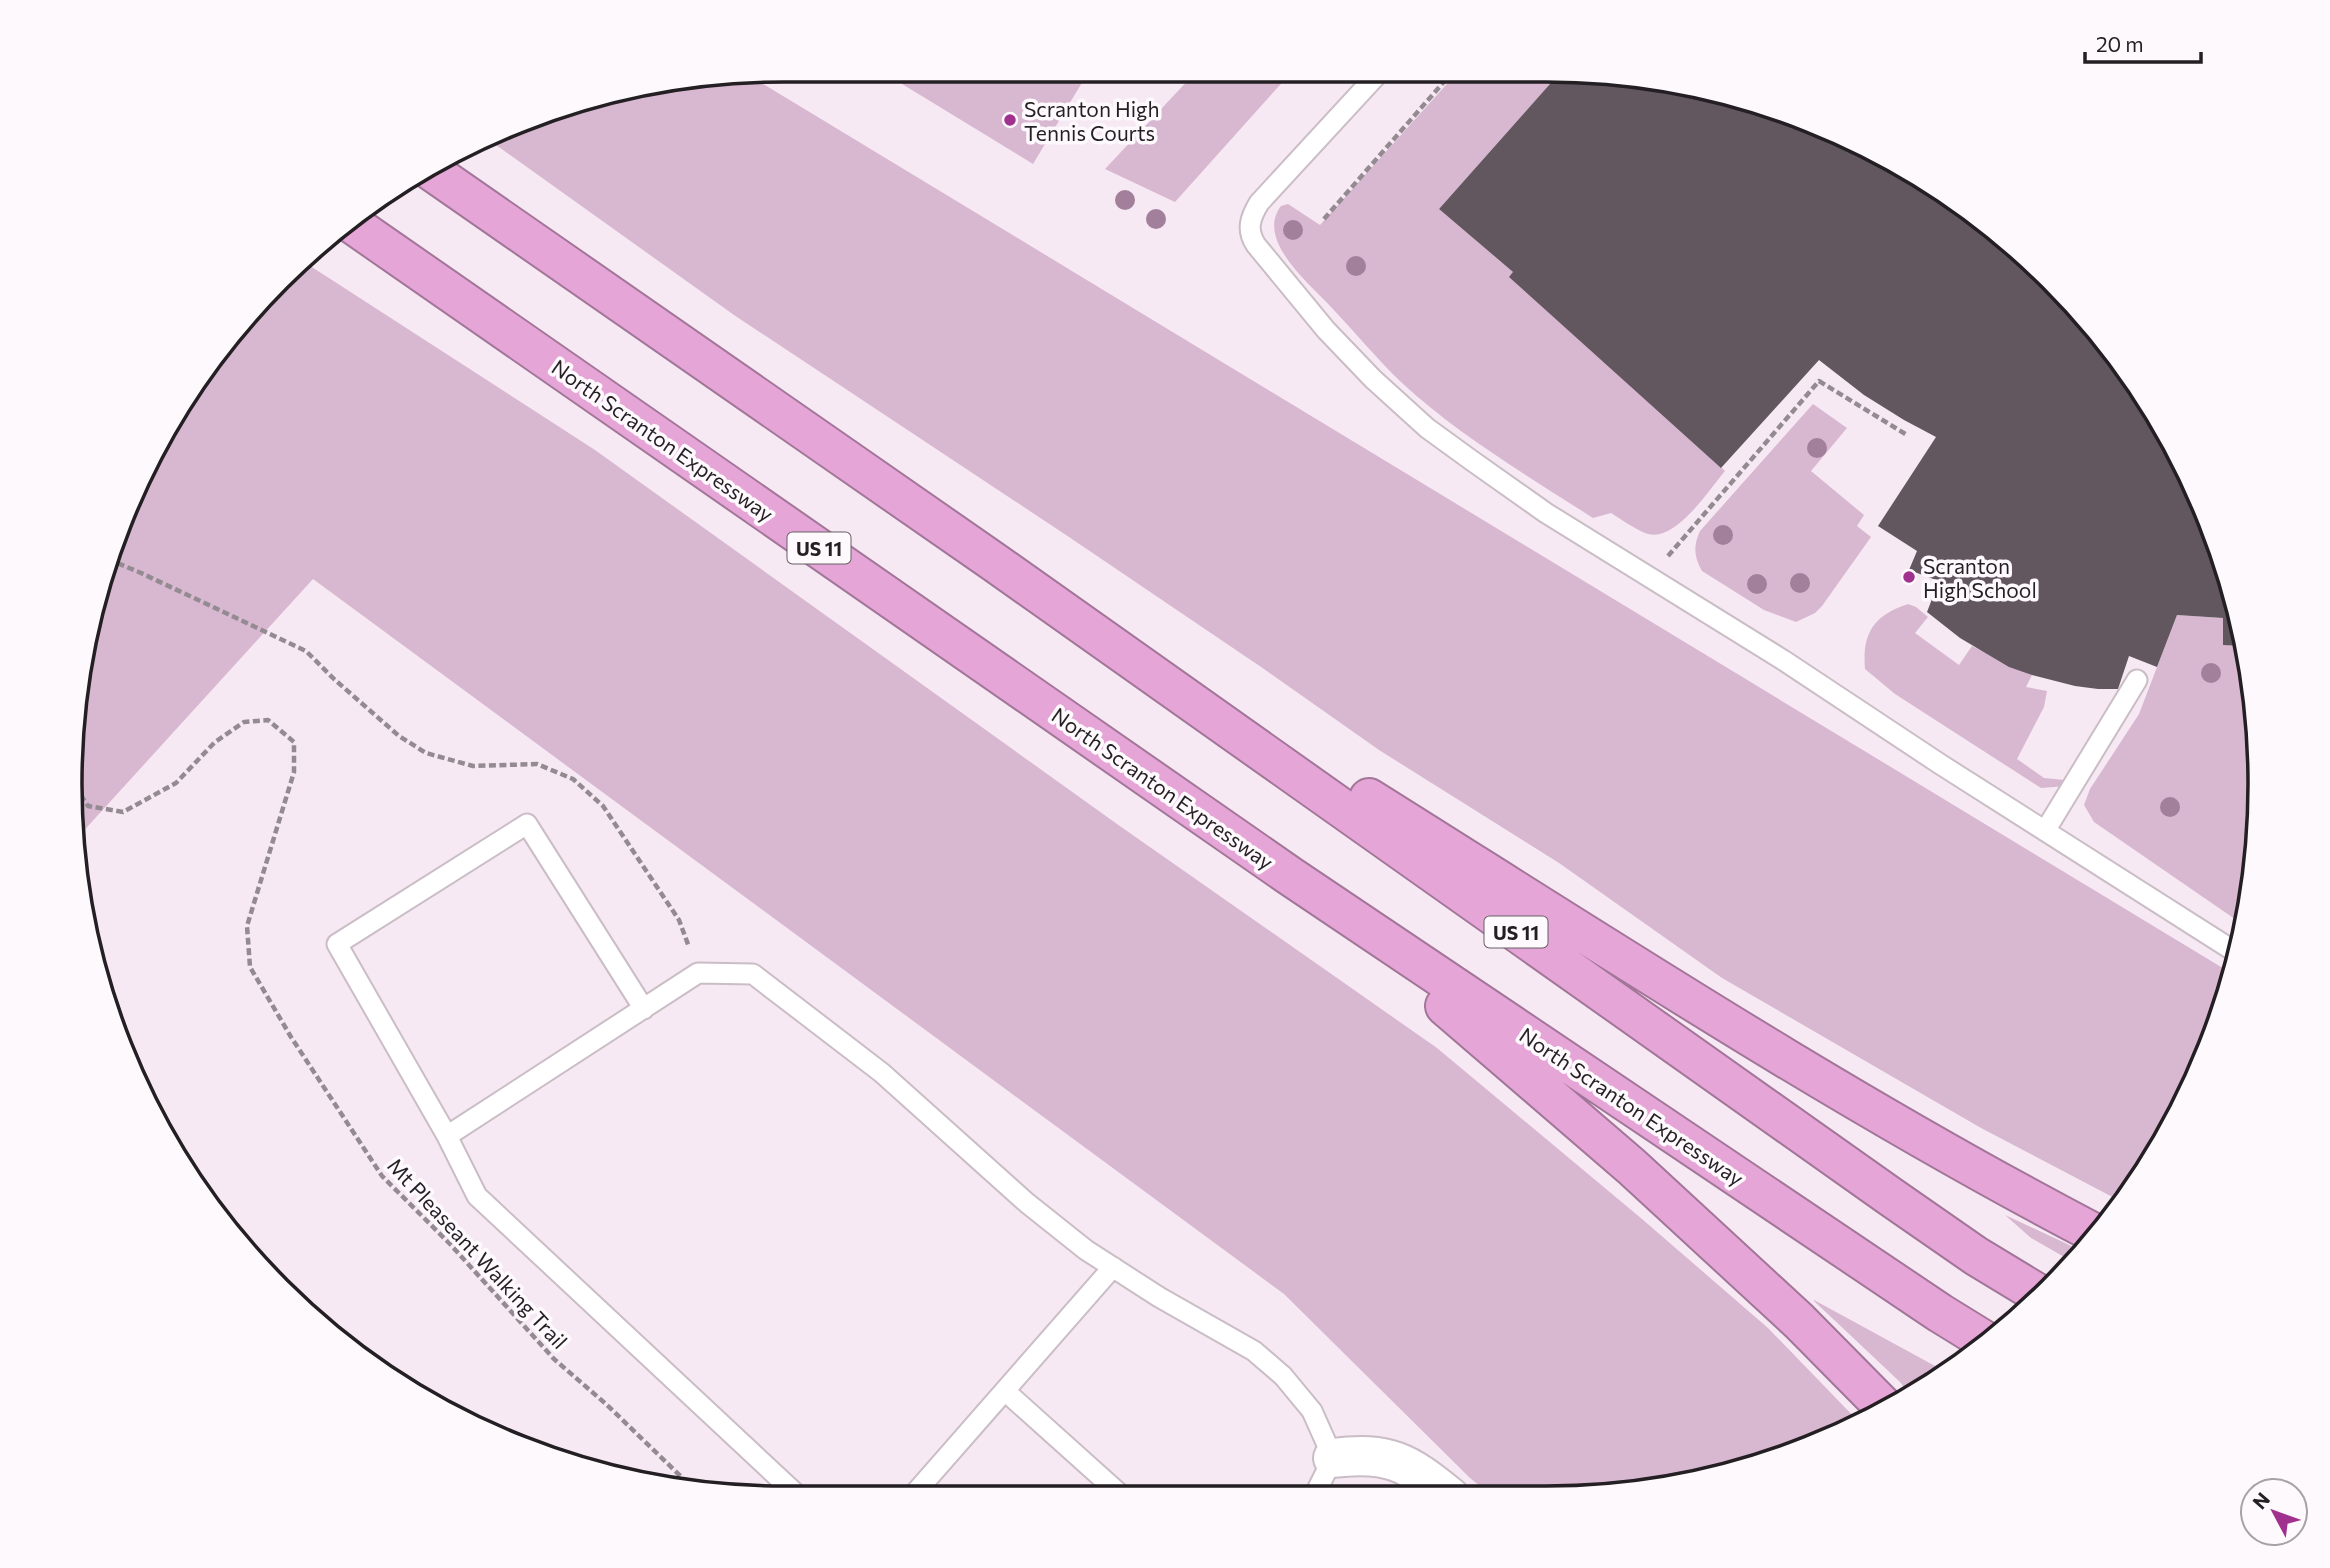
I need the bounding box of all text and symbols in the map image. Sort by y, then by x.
scale bar [2085,21,2200,65]
text: 20 m [2096,31,2144,56]
place label: Scranton High Tennis Courts [1024,96,1160,145]
marker: Scranton High Tennis Courts [1002,112,1018,128]
street label: North Scranton Expressway [547,354,779,526]
road number: US 11 [788,533,850,564]
place label: Scranton High School [1923,553,2037,602]
marker: Scranton High School [1901,569,1917,585]
street label: North Scranton Expressway [1047,702,1279,874]
road number: US 11 [1484,916,1548,948]
street label: North Scranton Expressway [1515,1022,1749,1190]
street label: Mt Pleaseant Walking Trail [383,1153,573,1353]
north arrow [2239,1477,2309,1547]
text: N [2247,1488,2274,1513]

